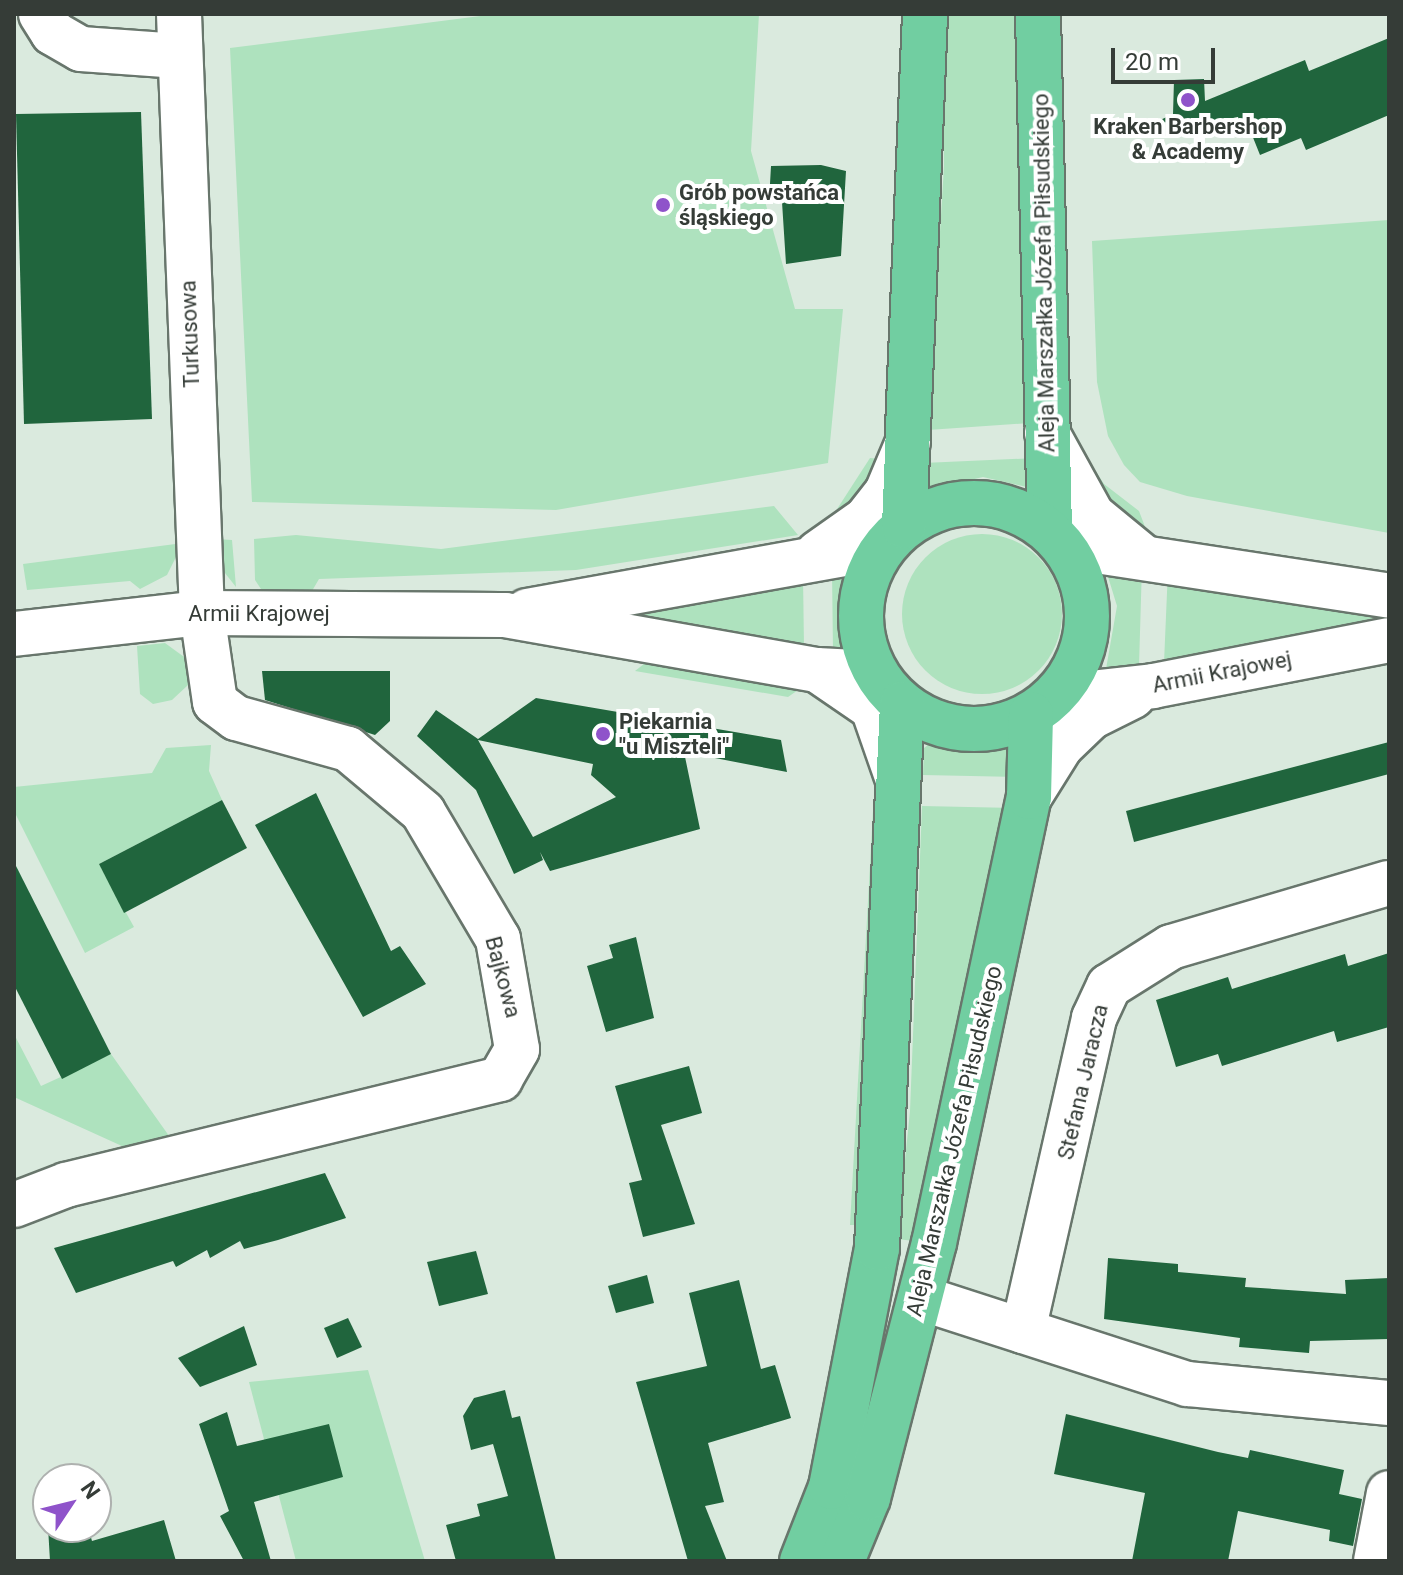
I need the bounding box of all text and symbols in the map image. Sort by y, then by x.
scale bar [1115,32,1219,82]
text: 20 m [1125,48,1179,76]
marker: Kraken Barbershop & Academy [1179,91,1197,109]
street label: Aleja Marszałka Józefa Piłsudskiego [1028,93,1060,453]
place label: Kraken Barbershop & Academy [1093,113,1283,164]
place label: Grób powstańca śląskiego [679,179,839,230]
marker: Grób powstańca śląskiego [654,196,672,214]
street label: Turkusowa [175,280,205,388]
street label: Armii Krajowej [188,601,330,627]
street label: Armii Krajowej [1150,646,1294,698]
place label: Piekarnia "u Miszteli" [619,708,729,760]
marker: Piekarnia "u Miszteli" [594,725,612,743]
street label: Bajkowa [479,933,527,1021]
street label: Aleja Marszałka Józefa Piłsudskiego [901,963,1007,1319]
street label: Stefana Jaracza [1052,1002,1114,1162]
north arrow [32,1463,112,1543]
text: N [76,1477,105,1504]

